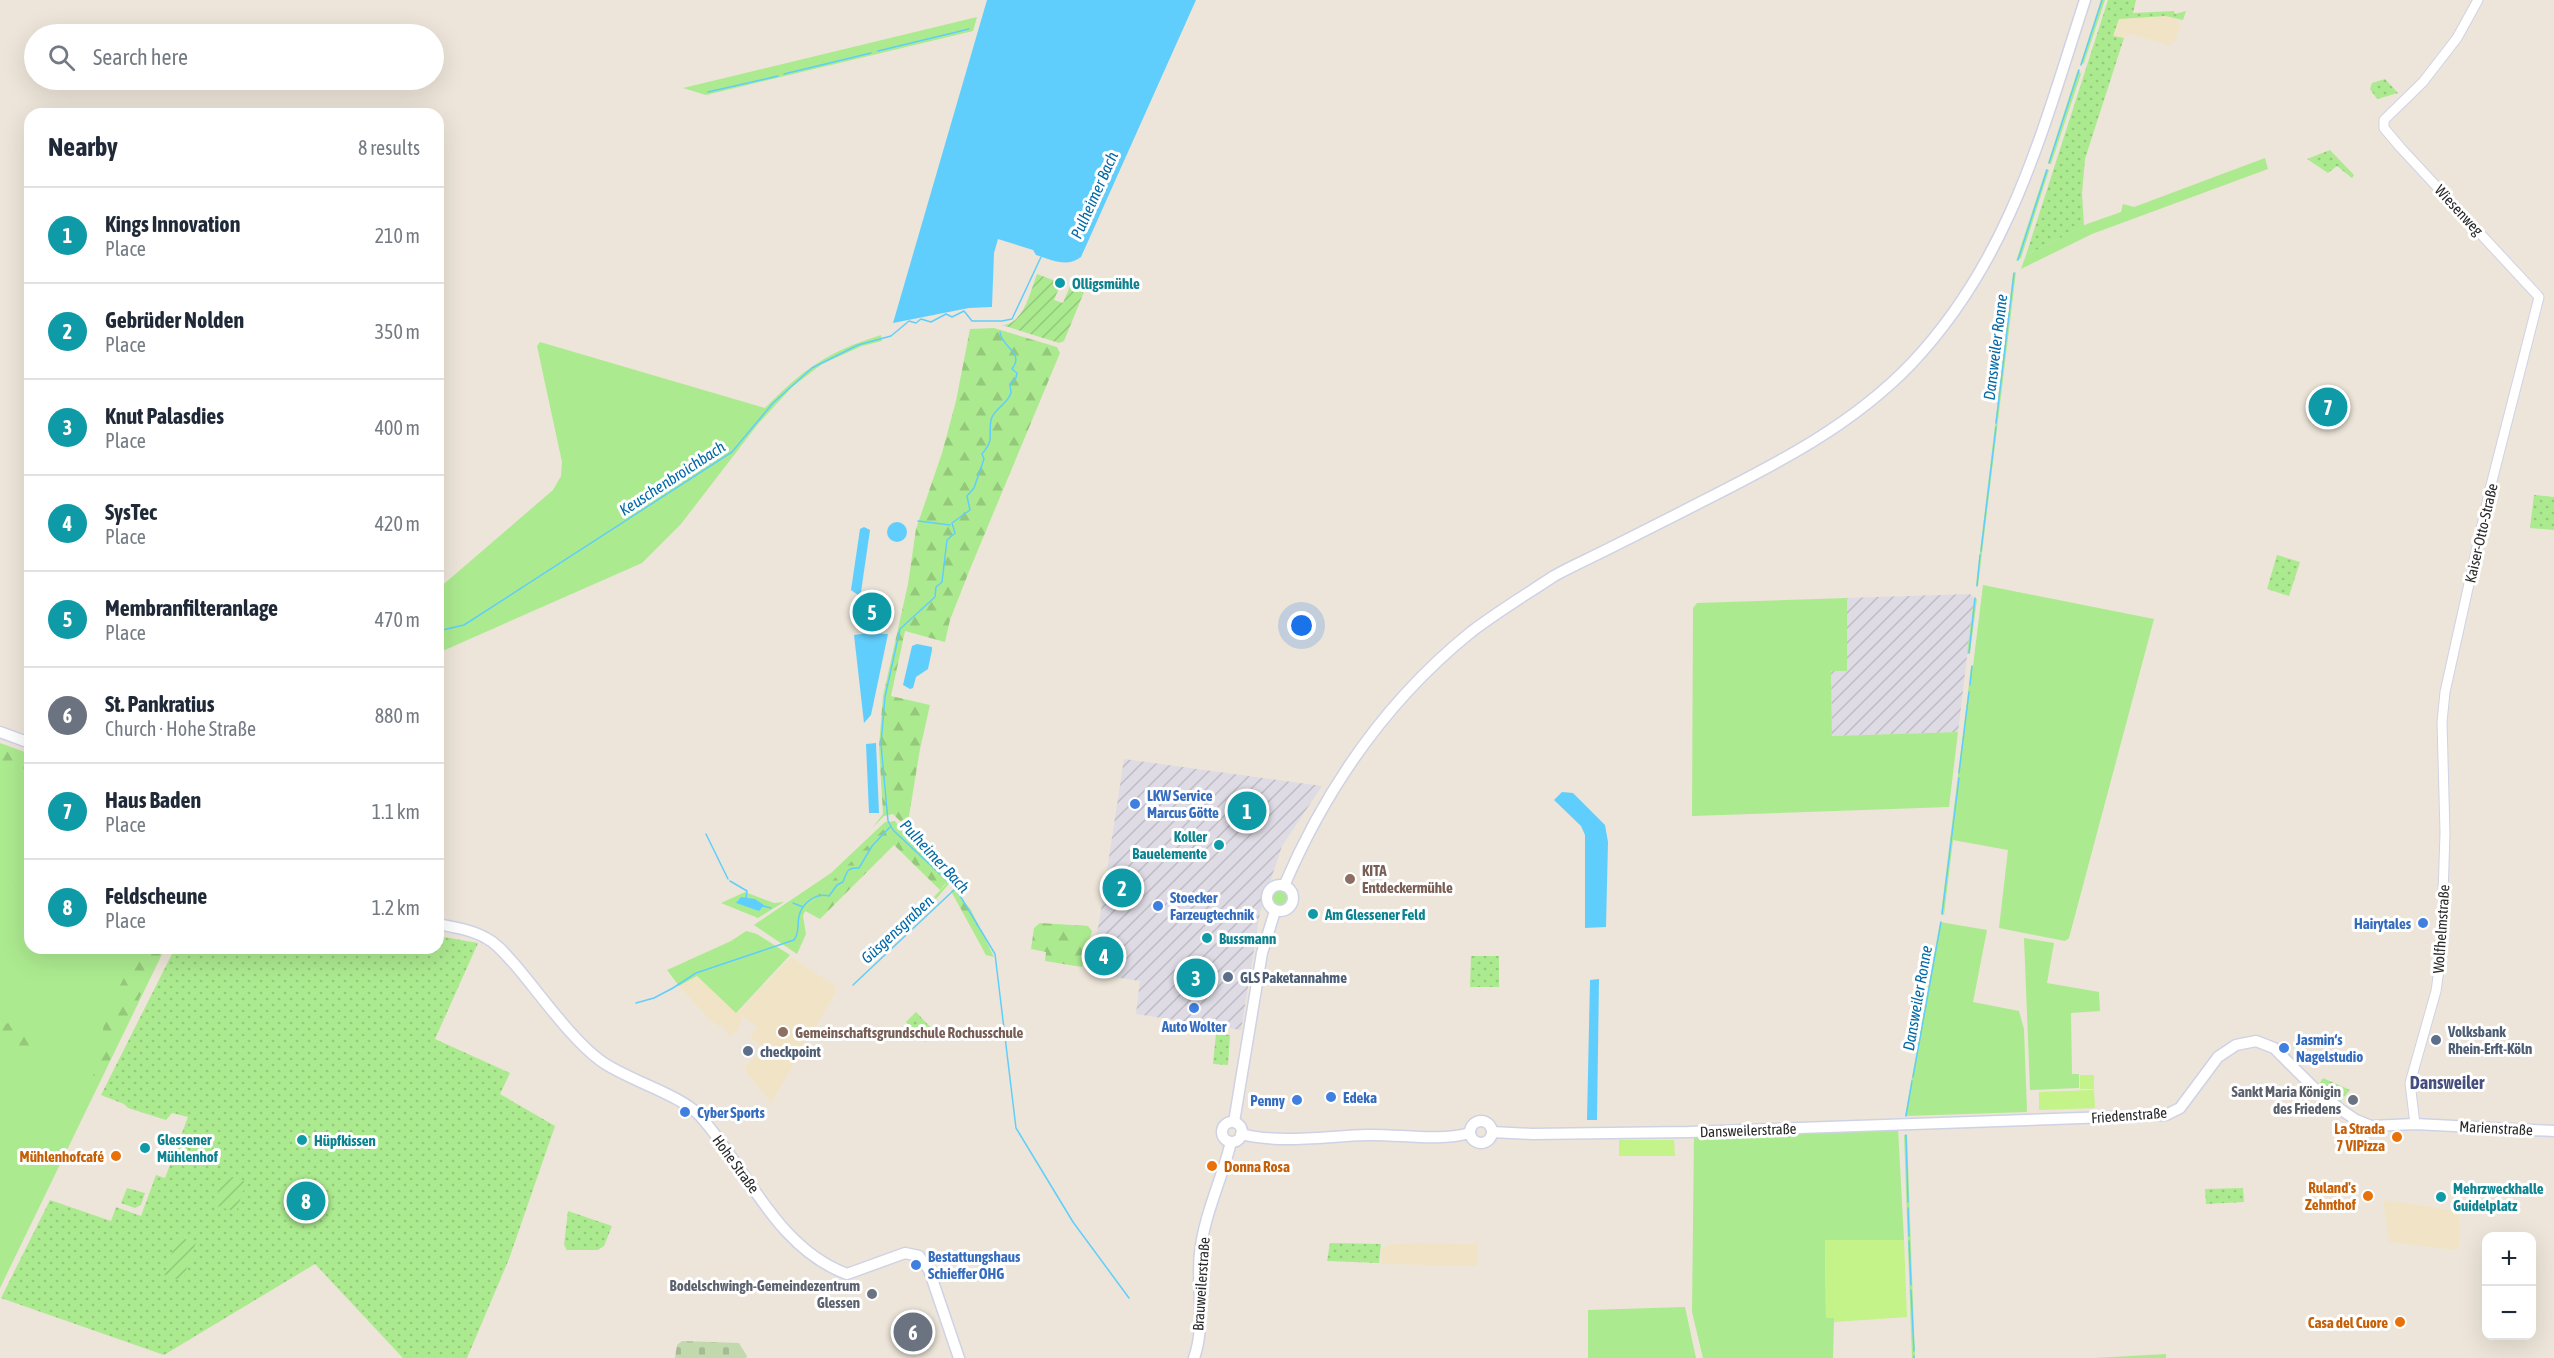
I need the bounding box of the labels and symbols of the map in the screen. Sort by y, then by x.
water label: Pulheimer Bach [1067,149,1121,241]
street label: Wiesenweg [2431,181,2487,239]
place label: Olligsmühle [1072,275,1140,292]
marker: Olligsmühle [1053,276,1067,290]
water label: Dansweiler Ronne [1980,293,2010,401]
pin: 7 [2308,384,2348,430]
water label: Keuschenbroichbach [616,437,728,519]
street label: Kaiser-Otto-Straße [2461,482,2501,584]
pin: 5 [852,590,892,634]
your location [1287,611,1316,640]
place label: LKW Service Marcus Götte [1147,787,1219,821]
pin: 1 [1228,788,1266,834]
marker: LKW Service Marcus Götte [1128,797,1142,811]
water label: Pulheimer Bach [897,816,973,896]
place label: Koller Bauelemente [1132,828,1208,862]
marker: Koller Bauelemente [1212,838,1226,852]
place label: KITA Entdeckermühle [1362,862,1453,896]
pin: 2 [1102,866,1142,910]
marker: KITA Entdeckermühle [1343,872,1357,886]
street label: Wolfhelmstraße [2429,884,2453,974]
place label: Stoecker Farzeugtechnik [1170,889,1254,923]
water label: Güsgensgraben [857,891,937,968]
marker: Stoecker Farzeugtechnik [1151,899,1165,913]
place label: Am Glessener Feld [1324,906,1425,923]
marker: Am Glessener Feld [1306,907,1320,921]
place label: Hairytales [2354,915,2412,932]
marker: Hairytales [2416,916,2430,930]
place label: Bussmann [1219,930,1276,947]
marker: Bussmann [1200,931,1214,945]
pin: 4 [1084,934,1124,978]
water label: Dansweiler Ronne [1899,944,1935,1052]
pin: 3 [1176,956,1216,1000]
place label: GLS Paketannahme [1240,969,1347,986]
marker: GLS Paketannahme [1221,970,1235,984]
marker: Auto Wolter [1187,1001,1201,1015]
place label: Auto Wolter [1161,1018,1227,1035]
place label: Volksbank Rhein-Erft-Köln [2447,1023,2532,1057]
place label: Gemeinschaftsgrundschule Rochusschule [795,1024,1024,1041]
marker: Gemeinschaftsgrundschule Rochusschule [776,1025,790,1039]
place label: Jasmin‘s Nagelstudio [2295,1031,2363,1065]
marker: Volksbank Rhein-Erft-Köln [2429,1033,2443,1047]
marker: Jasmin‘s Nagelstudio [2277,1041,2291,1055]
place label: checkpoint [760,1043,822,1060]
marker: checkpoint [741,1044,755,1058]
district label: Dansweiler [2410,1072,2485,1093]
place label: Sankt Maria Königin des Friedens [2232,1083,2342,1117]
place label: Edeka [1343,1089,1377,1106]
marker: Edeka [1324,1090,1338,1104]
place label: Penny [1250,1092,1286,1109]
marker: Penny [1290,1093,1304,1107]
marker: Sankt Maria Königin des Friedens [2346,1093,2360,1107]
place label: Cyber Sports [697,1104,765,1121]
street label: Friedenstraße [2090,1104,2168,1126]
marker: Cyber Sports [678,1105,692,1119]
street label: Marienstraße [2459,1118,2533,1138]
street label: Dansweilerstraße [1699,1120,1797,1140]
place label: La Strada 7 VIPizza [2334,1120,2385,1154]
marker: La Strada 7 VIPizza [2390,1130,2404,1144]
place label: Glessener Mühlenhof [157,1131,219,1165]
place label: Hüpfkissen [314,1132,376,1149]
street label: Hohe Straße [709,1132,763,1196]
marker: Hüpfkissen [295,1133,309,1147]
marker: Glessener Mühlenhof [138,1141,152,1155]
place label: Mühlenhofcafé [20,1148,104,1165]
marker: Mühlenhofcafé [109,1149,123,1163]
place label: Donna Rosa [1224,1158,1290,1175]
marker: Donna Rosa [1205,1159,1219,1173]
pin: 8 [286,1178,326,1224]
place label: Ruland's Zehnthof [2305,1179,2357,1213]
place label: Mehrzweckhalle Guidelplatz [2453,1180,2544,1214]
marker: Ruland's Zehnthof [2361,1189,2375,1203]
marker: Mehrzweckhalle Guidelplatz [2434,1190,2448,1204]
street label: Brauweilerstraße [1189,1236,1213,1332]
place label: Bestattungshaus Schieffer OHG [928,1248,1021,1282]
marker: Bestattungshaus Schieffer OHG [909,1258,923,1272]
place label: Bodelschwingh-Gemeindezentrum Glessen [670,1277,860,1311]
marker: Bodelschwingh-Gemeindezentrum Glessen [865,1287,879,1301]
pin: 6 [894,1310,932,1354]
place label: Casa del Cuore [2308,1314,2388,1331]
marker: Casa del Cuore [2393,1315,2407,1329]

